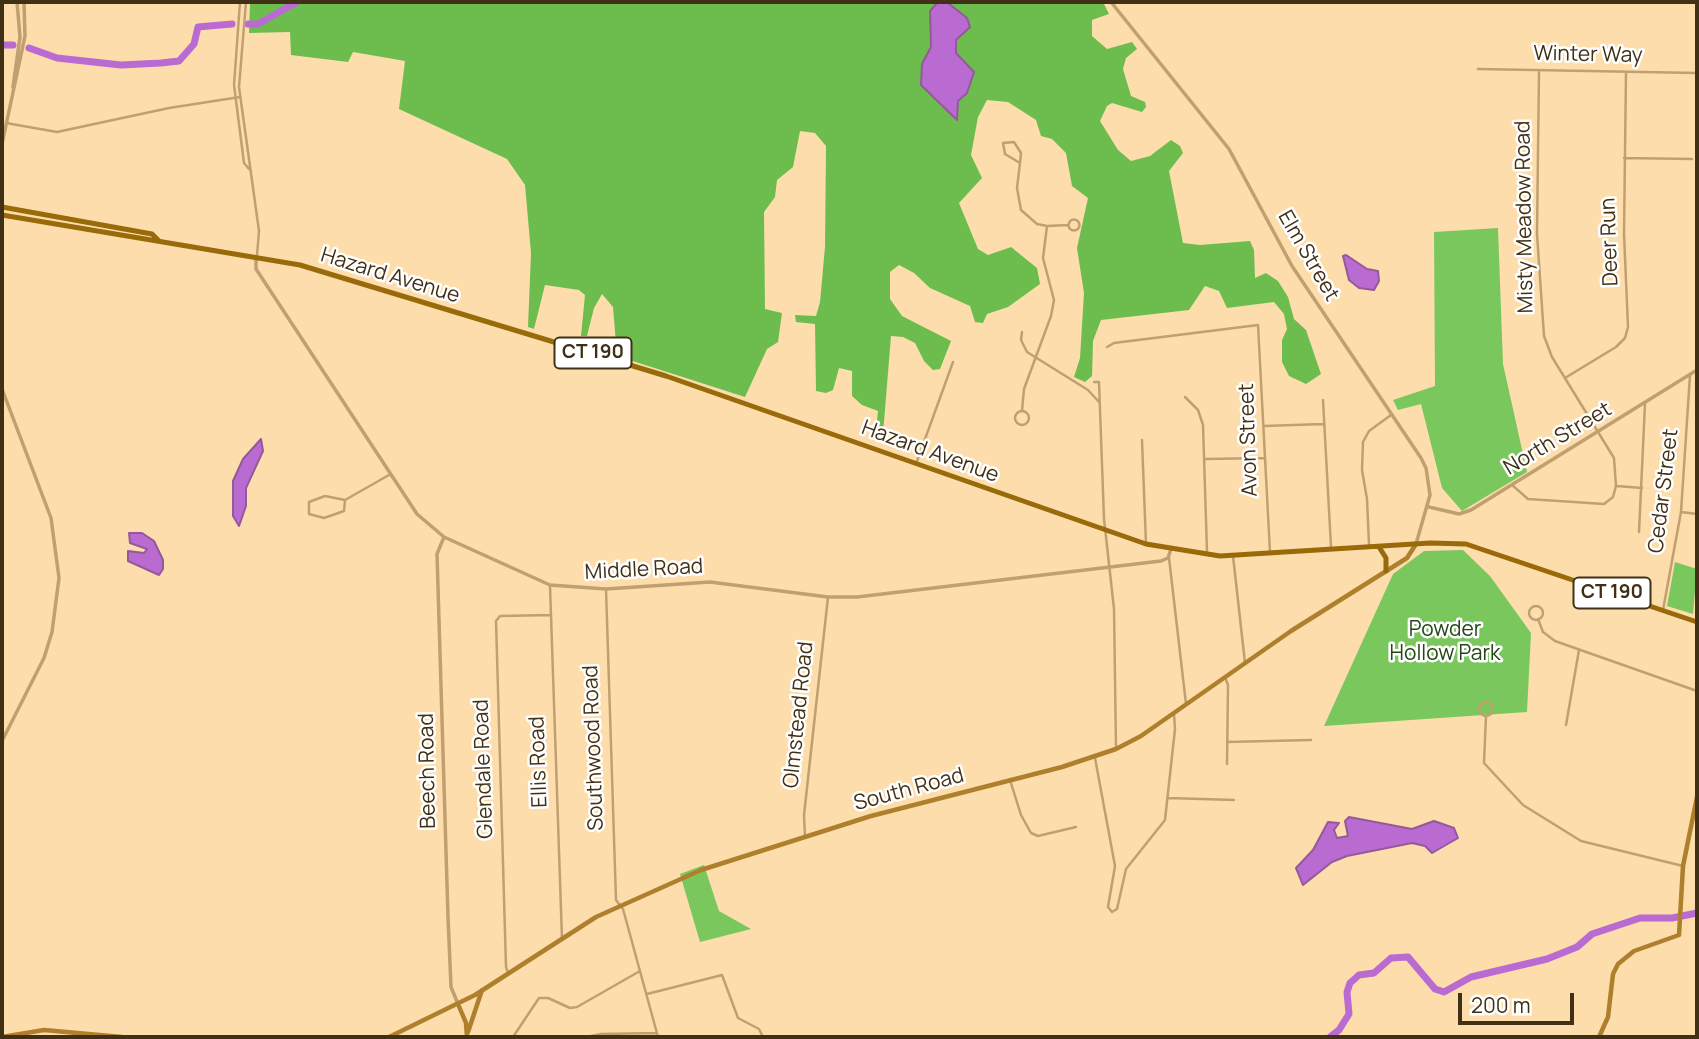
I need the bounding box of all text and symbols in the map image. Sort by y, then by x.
street label: Winter Way [1533,41,1643,69]
street label: Misty Meadow Road [1511,120,1539,314]
street label: Deer Run [1596,197,1624,287]
street label: Elm Street [1272,206,1344,306]
street label: Hazard Avenue [317,243,463,309]
road number: CT 190 [554,338,632,368]
street label: Avon Street [1234,383,1264,497]
street label: North Street [1500,397,1616,481]
street label: Hazard Avenue [858,416,1002,488]
street label: Cedar Street [1644,428,1684,554]
street label: Middle Road [584,554,704,586]
road number: CT 190 [1574,578,1650,608]
park label: Powder Hollow Park [1390,617,1500,667]
street label: Olmstead Road [779,641,819,789]
street label: Southwood Road [579,665,609,831]
street label: Glendale Road [469,699,499,839]
street label: Beech Road [414,713,442,829]
street label: Ellis Road [525,716,553,808]
street label: South Road [851,763,967,817]
scale bar [1461,979,1576,1023]
text: 200 m [1471,991,1531,1019]

